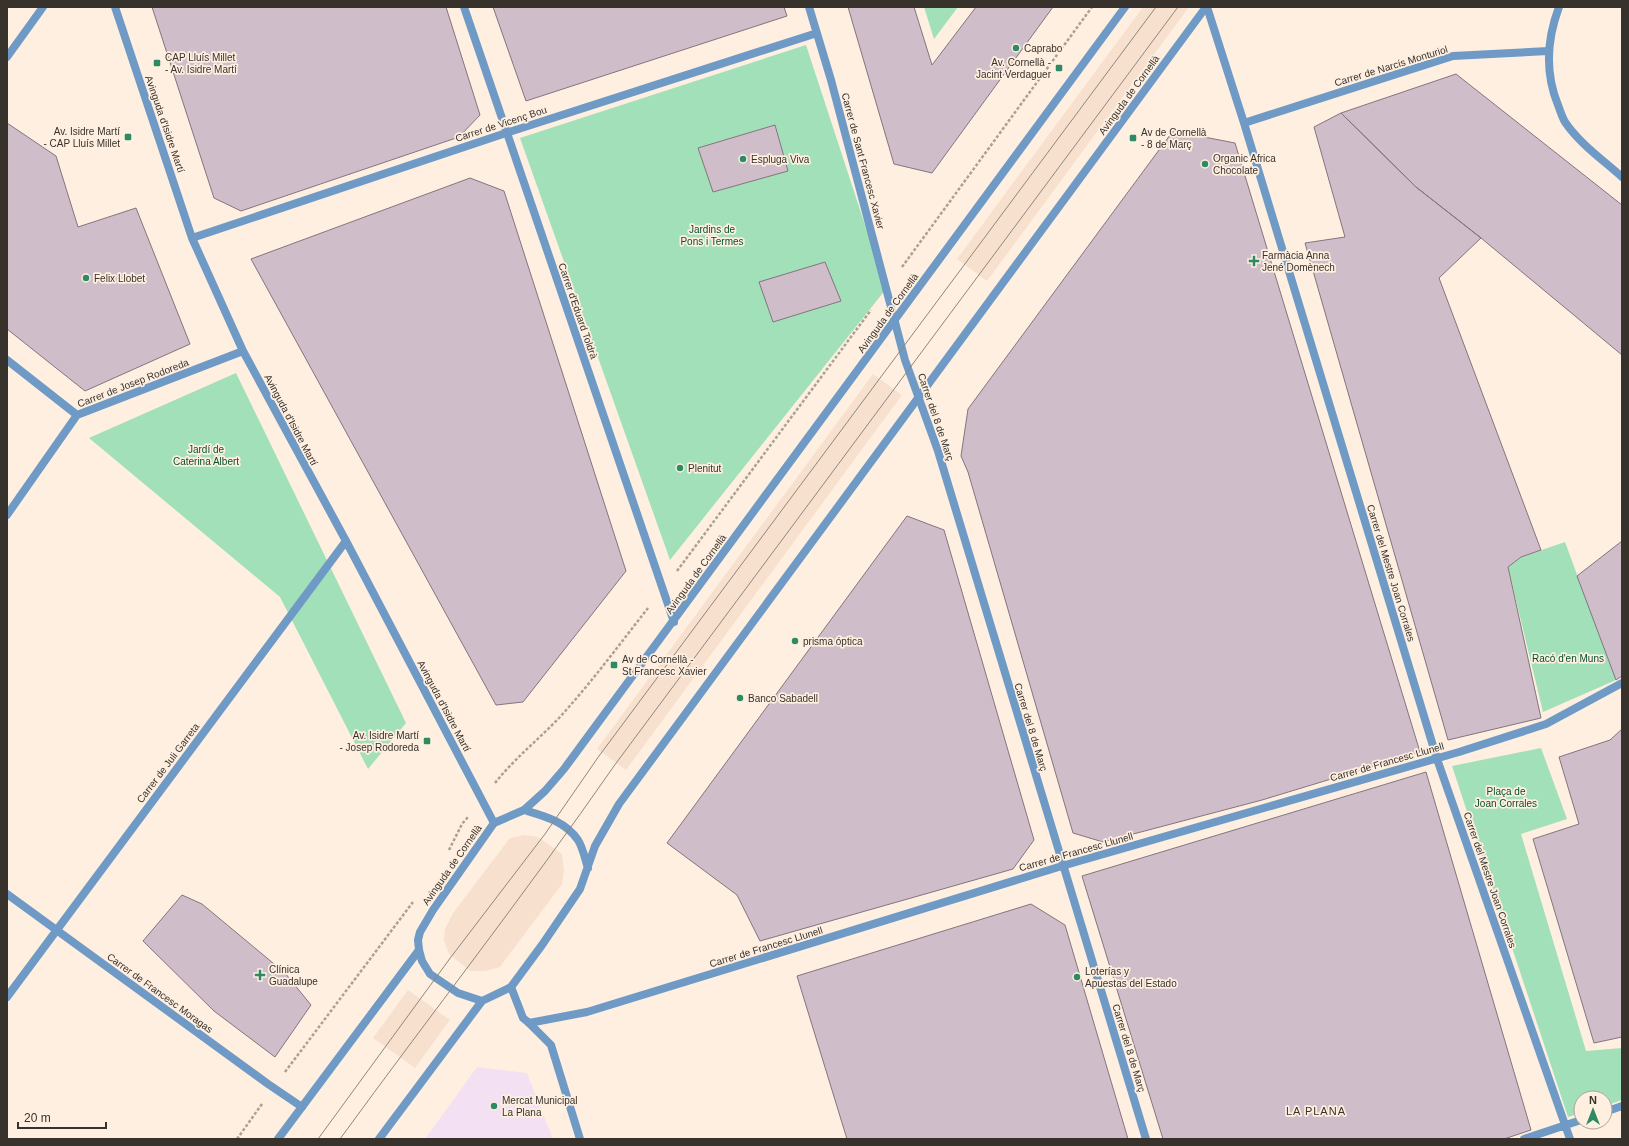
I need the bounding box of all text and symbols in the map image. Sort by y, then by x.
marker: Caprabo [1011,43,1021,53]
place label: Caprabo [1024,43,1063,54]
street label: Carrer de Narcís Monturiol [1333,44,1449,88]
place label: CAP Lluís Millet - Av. Isidre Martí [165,52,237,75]
street label: Avinguda de Cornellà [1096,53,1162,137]
place label: Av. Cornellà - Jacint Verdaguer [976,57,1052,80]
marker: CAP Lluís Millet - Av. Isidre Martí [152,58,162,68]
marker: Av. Cornellà - Jacint Verdaguer [1054,63,1064,73]
street label: Avinguda d'Isidre Martí [143,74,187,174]
street label: Carrer de Sant Francesc Xavier [839,92,887,231]
street label: Carrer de Vicenç Bou [454,104,548,144]
place label: Av. Isidre Martí - CAP Lluís Millet [43,126,120,149]
place label: Av de Cornellà - 8 de Març [1141,127,1207,150]
marker: Av. Isidre Martí - CAP Lluís Millet [123,132,133,142]
marker: Av de Cornellà - 8 de Març [1128,133,1138,143]
place label: Organic Africa Chocolate [1213,153,1276,176]
marker: Espluga Viva [738,154,748,164]
place label: Espluga Viva [751,154,810,165]
marker: Organic Africa Chocolate [1200,159,1210,169]
park label: Jardins de Pons i Termes [680,224,744,247]
place label: Farmàcia Anna Jené Domènech [1262,250,1335,273]
marker: Farmàcia Anna Jené Domènech [1249,256,1259,266]
street label: Carrer d'Eduard Toldrà [556,262,600,361]
street label: Avinguda de Cornellà [855,271,921,355]
marker: Felix Llobet [81,273,91,283]
place label: Felix Llobet [94,273,145,284]
street label: Carrer de Josep Rodoreda [76,356,191,409]
street label: Avinguda d'Isidre Martí [262,372,320,468]
street label: Carrer del 8 de Març [916,372,956,462]
park label: Jardí de Caterina Albert [173,444,239,467]
marker: Plenitut [675,463,685,473]
place label: Plenitut [688,463,722,474]
street label: Carrer del Mestre Joan Corrales [1365,503,1417,643]
street label: Avinguda de Cornellà [663,532,729,616]
marker: prisma óptica [790,636,800,646]
place label: prisma óptica [803,636,863,647]
park label: Racó d'en Muns [1532,653,1604,664]
place label: Av de Cornellà - St Francesc Xavier [622,654,707,677]
street label: Avinguda d'Isidre Martí [415,658,473,754]
marker: Av de Cornellà - St Francesc Xavier [609,660,619,670]
street label: Carrer del 8 de Març [1012,682,1050,772]
marker: Banco Sabadell [735,693,745,703]
place label: Banco Sabadell [748,693,818,704]
street label: Carrer de Juli Garreta [135,721,202,805]
place label: Av. Isidre Martí - Josep Rodoreda [340,730,419,753]
marker: Av. Isidre Martí - Josep Rodoreda [422,736,432,746]
street label: Carrer de Francesc Llunell [1329,740,1445,784]
park label: Plaça de Joan Corrales [1475,786,1537,809]
street label: Carrer del Mestre Joan Corrales [1462,811,1518,949]
street label: Avinguda de Cornellà [420,822,484,907]
street label: Carrer de Francesc Llunell [1018,830,1134,874]
street label: Carrer de Francesc Llunell [708,925,824,969]
street label: Carrer de Francesc Moragas [105,951,215,1035]
place label: Clínica Guadalupe [269,964,318,987]
place label: Loterías y Apuestas del Estado [1085,966,1177,989]
marker: Clínica Guadalupe [254,969,266,981]
marker: Loterías y Apuestas del Estado [1072,972,1082,982]
street label: Carrer del 8 de Març [1110,1003,1148,1093]
north arrow [1573,1090,1613,1130]
text: N [1589,1094,1597,1106]
place label: Mercat Municipal La Plana [502,1095,578,1118]
marker: Mercat Municipal La Plana [489,1101,499,1111]
scale bar [18,1104,106,1130]
district label: LA PLANA [1286,1105,1346,1117]
text: 20 m [24,1111,51,1125]

